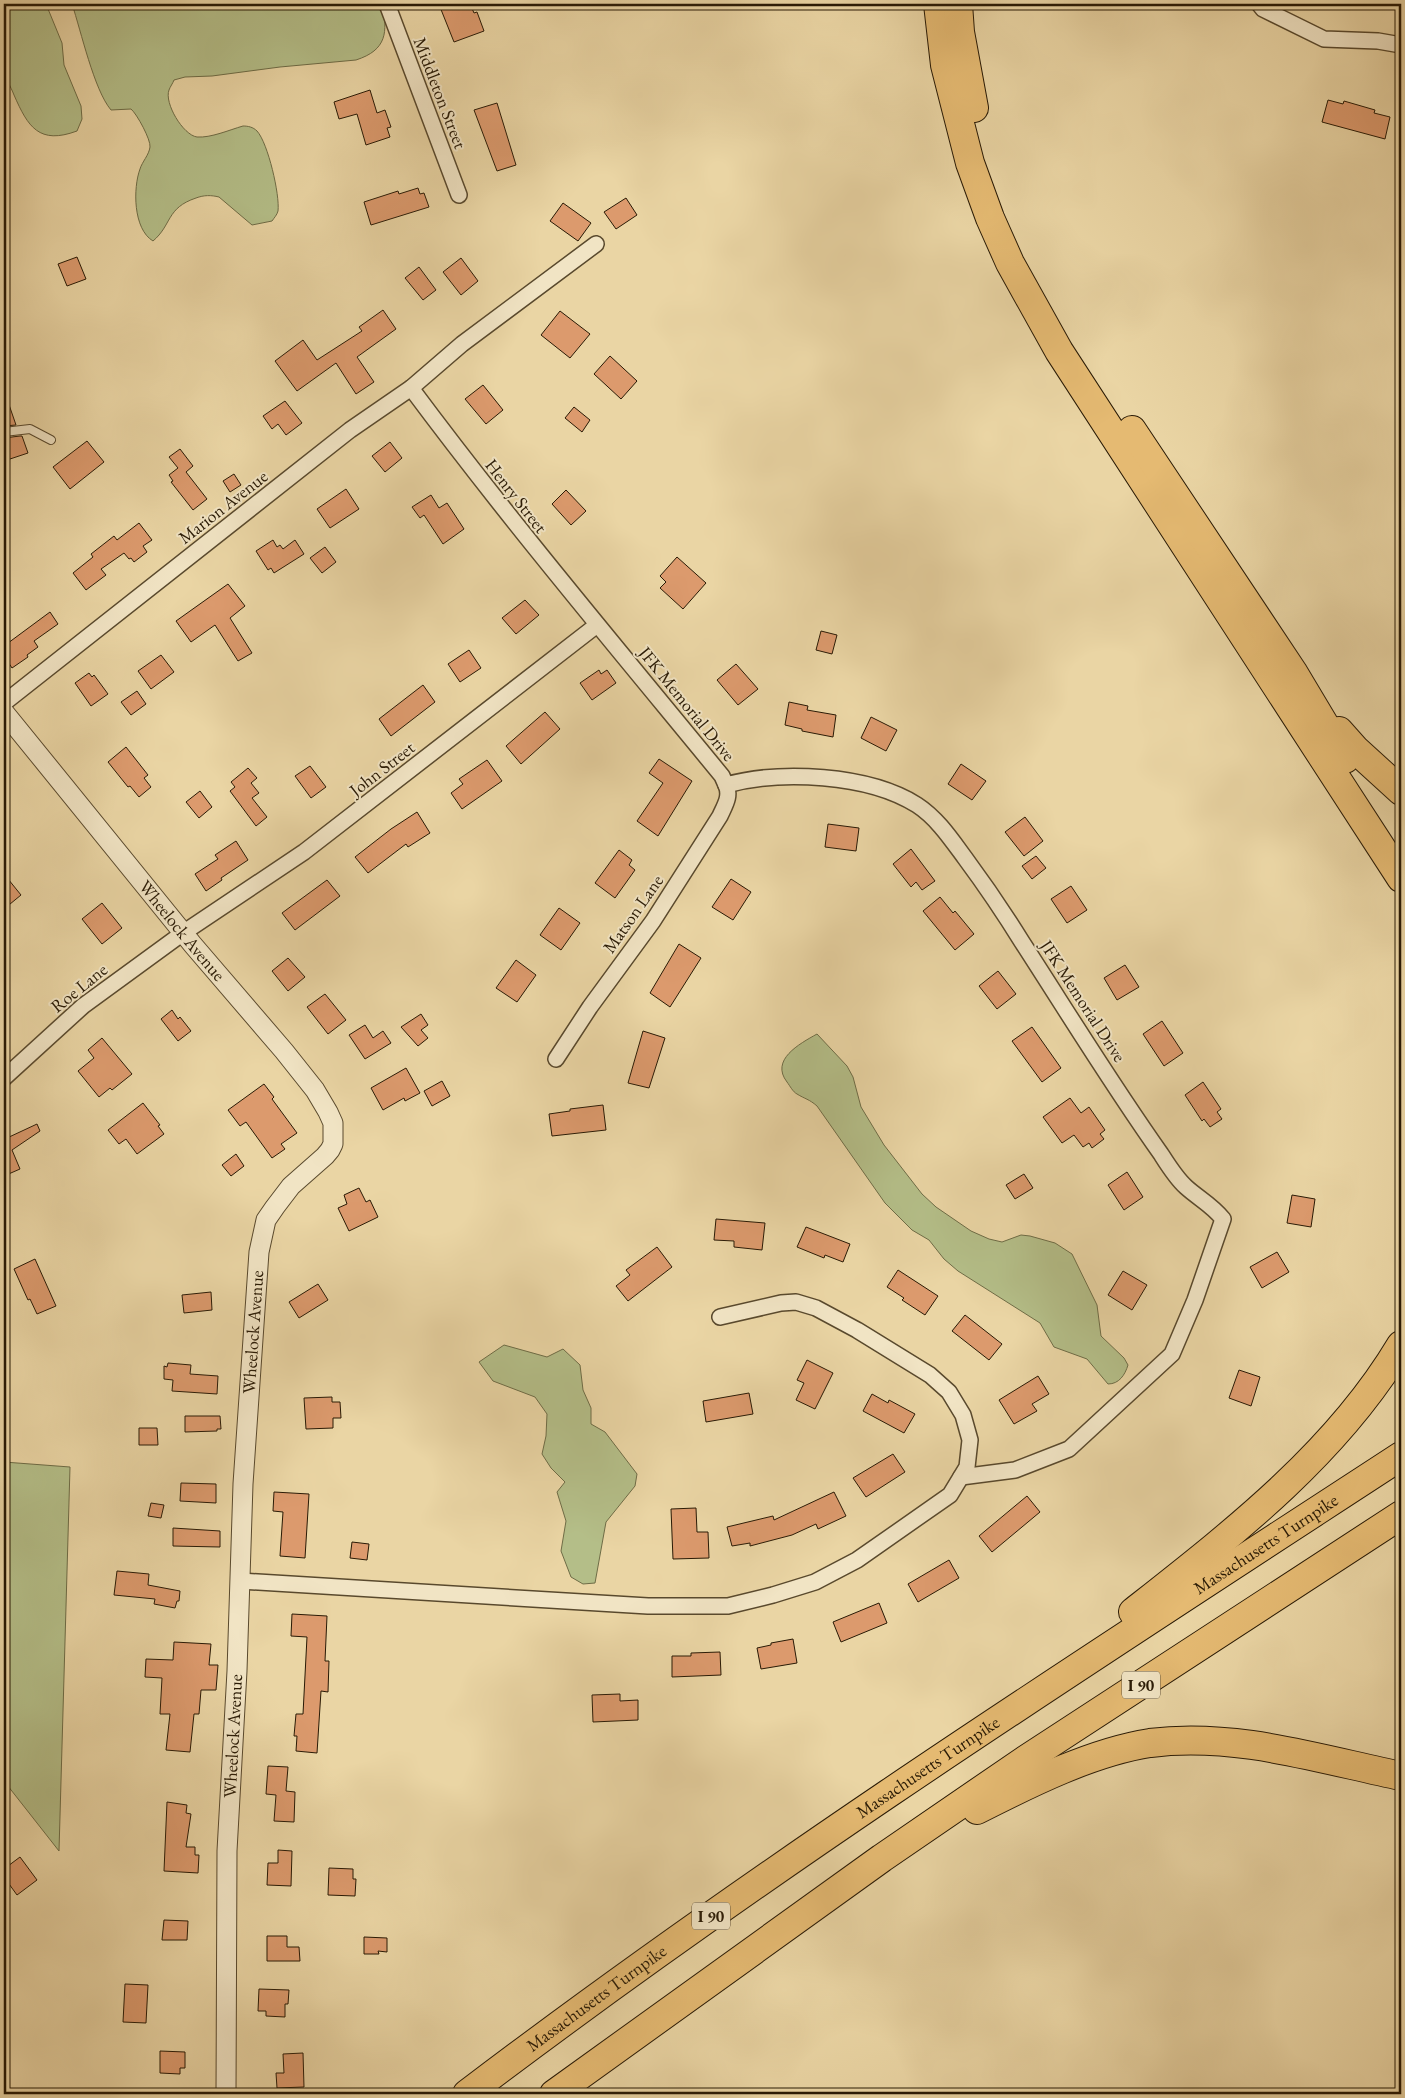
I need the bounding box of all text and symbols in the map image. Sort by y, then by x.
street label: Middleton Street [409,34,472,152]
street label: Henry Street [480,454,553,538]
street label: Marion Avenue [173,465,272,549]
street label: JFK Memorial Drive [633,640,741,766]
street label: John Street [343,736,419,803]
street label: Matson Lane [597,870,668,957]
street label: Wheelock Avenue [134,875,231,986]
street label: JFK Memorial Drive [1034,934,1131,1066]
street label: Roe Lane [46,958,112,1018]
street label: Wheelock Avenue [237,1269,268,1395]
street label: Massachusetts Turnpike [1189,1488,1342,1599]
road number: I 90 [1122,1672,1160,1698]
street label: Wheelock Avenue [218,1674,247,1798]
street label: Massachusetts Turnpike [851,1710,1004,1823]
road number: I 90 [692,1902,730,1930]
street label: Massachusetts Turnpike [521,1939,671,2057]

